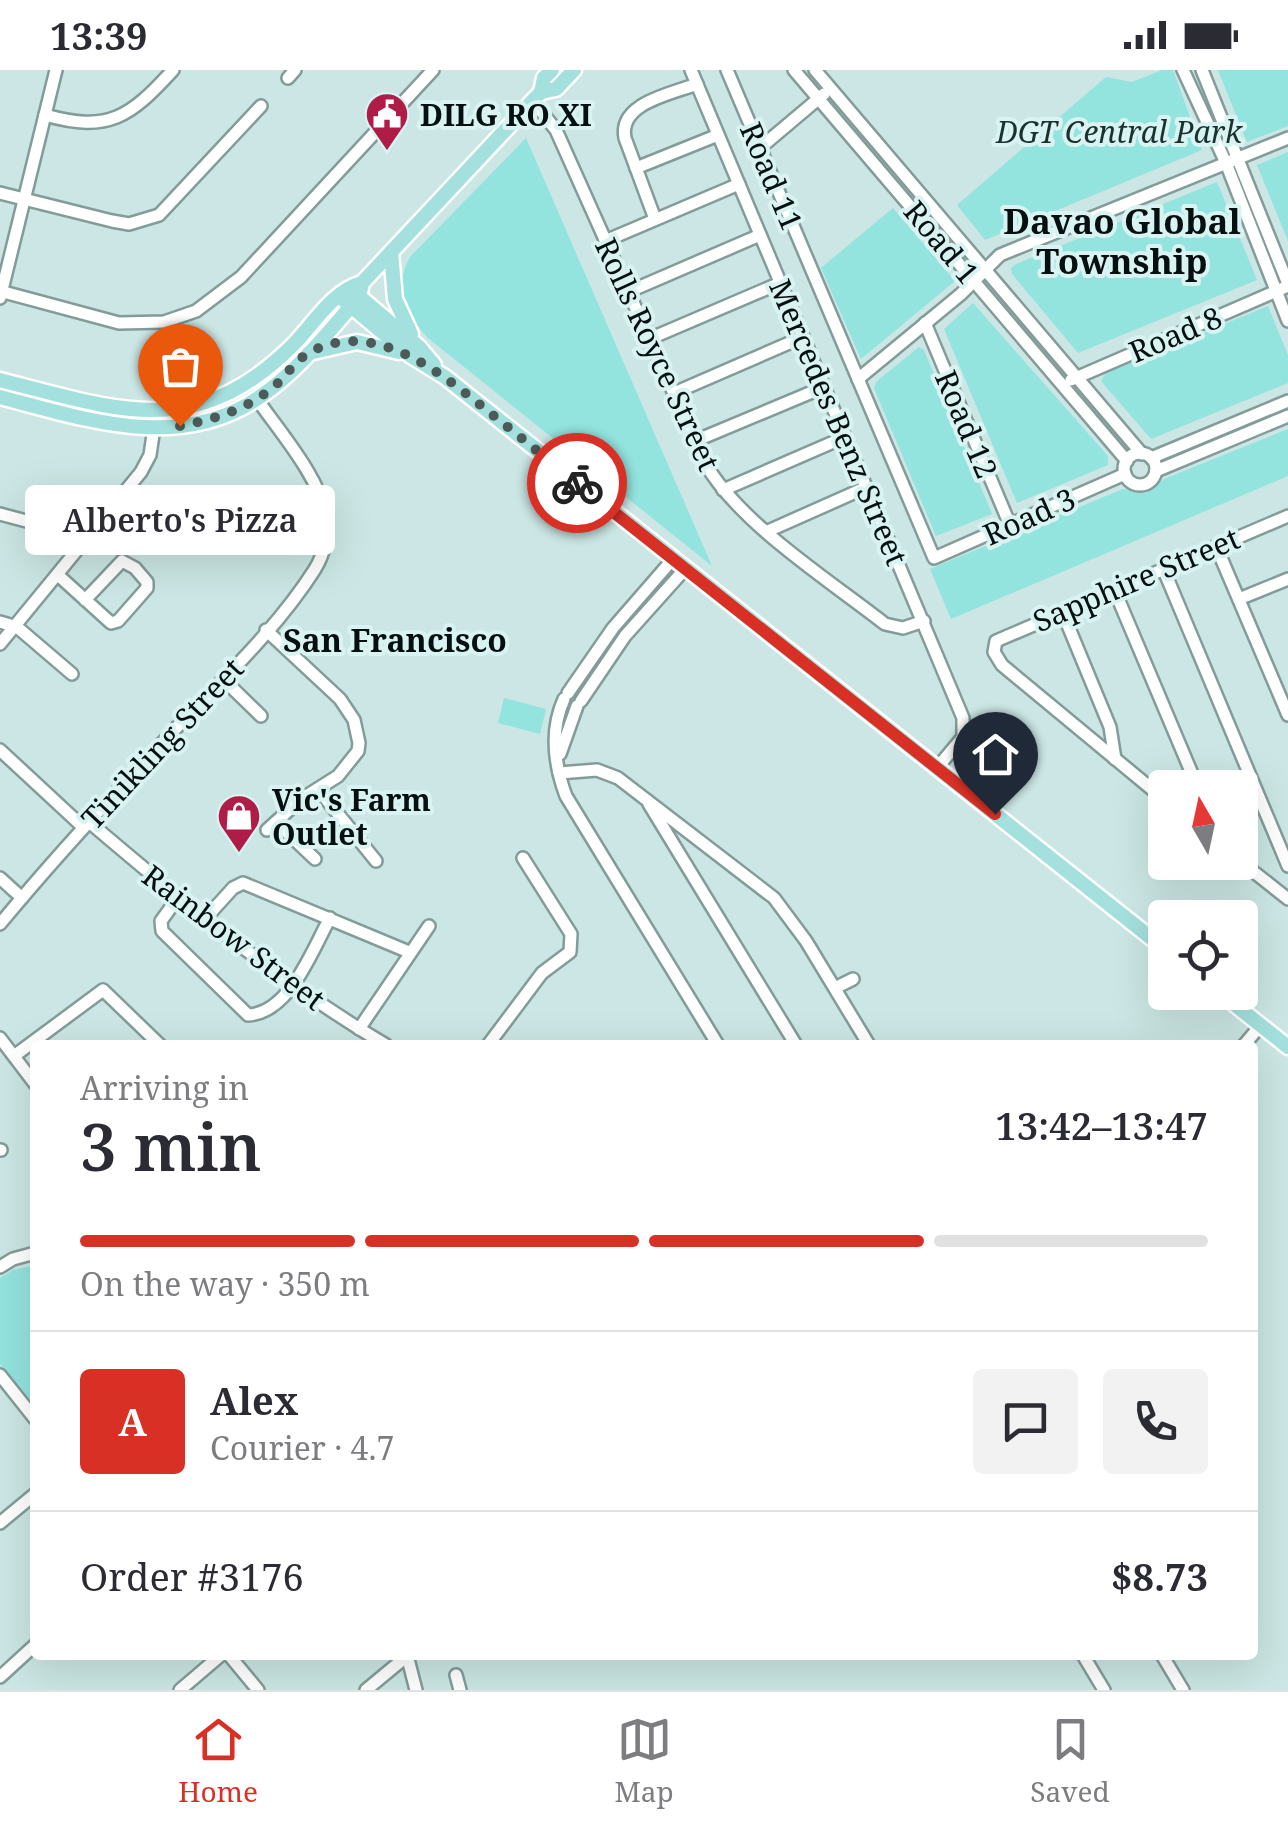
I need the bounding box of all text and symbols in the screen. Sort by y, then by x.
text: 13:39 [50,9,147,61]
public building icon: DILG RO XI [364,91,410,152]
place label: DILG RO XI [420,94,592,135]
park label: DGT Central Park [995,111,1243,152]
street label: Road 11 [731,116,813,236]
street label: Road 1 [895,192,989,292]
district label: Davao Global Township [1003,197,1241,284]
street label: Rolls Royce Street [586,231,730,477]
street label: Mercedes Benz Street [760,273,918,571]
street label: Road 8 [1122,296,1228,372]
pin [138,324,223,427]
icon: bag [153,339,208,394]
street label: Road 12 [926,364,1008,484]
courier [527,433,627,533]
icon: bike [550,456,605,511]
street label: Road 3 [976,478,1082,554]
callout: Alberto's Pizza [25,486,335,556]
text: Alberto's Pizza [63,498,297,541]
street label: Sapphire Street [1027,517,1245,641]
district label: San Francisco [283,618,507,661]
street label: Tinikling Street [72,648,252,838]
pin [953,712,1038,815]
icon: home [968,727,1023,782]
north arrow [1148,770,1258,880]
map controls [1148,770,1258,1010]
place label: Vic's Farm Outlet [272,779,431,854]
shop icon: Vic's Farm Outlet [216,793,262,854]
street label: Rainbow Street [134,855,334,1019]
button: locate [1148,900,1258,1010]
text: Arriving in [80,1066,249,1109]
text: 13:42–13:47 [995,1099,1208,1151]
text: 3 min [80,1102,262,1190]
text: On the way · 350 m [80,1262,370,1305]
button: chat [973,1369,1078,1474]
button: phone [1103,1369,1208,1474]
text: Alex [210,1374,298,1426]
text: A [118,1395,147,1447]
text: Courier · 4.7 [210,1426,394,1469]
text: Order #3176 [80,1550,304,1602]
text: $8.73 [1111,1550,1208,1602]
tab: Home [178,1712,258,1810]
tab: Map [615,1712,674,1810]
tab: Saved [1030,1712,1110,1810]

